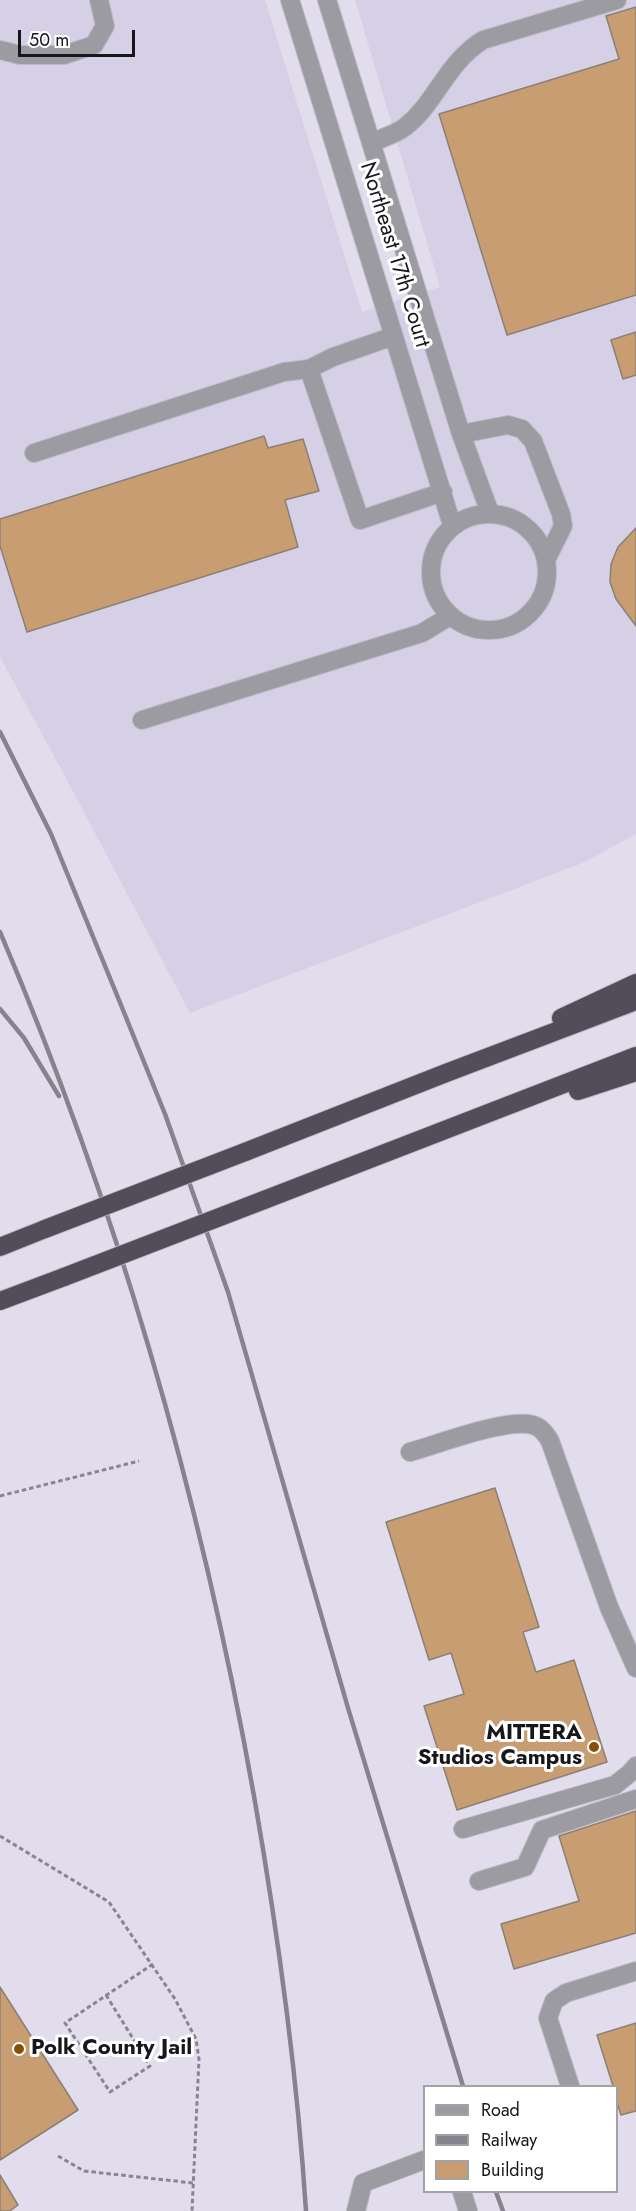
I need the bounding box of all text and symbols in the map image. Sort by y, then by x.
scale bar [21,18,138,56]
text: 50 m [29,27,69,53]
street label: Northeast 17th Court [353,159,435,351]
place label: MITTERA Studios Campus [418,1721,582,1772]
marker: MITTERA Studios Campus [587,1740,601,1754]
place label: Polk County Jail [31,2036,192,2062]
marker: Polk County Jail [12,2042,26,2056]
legend [423,2085,618,2193]
text: Road [481,2097,520,2123]
text: Railway [481,2127,537,2153]
text: Building [481,2157,544,2183]

